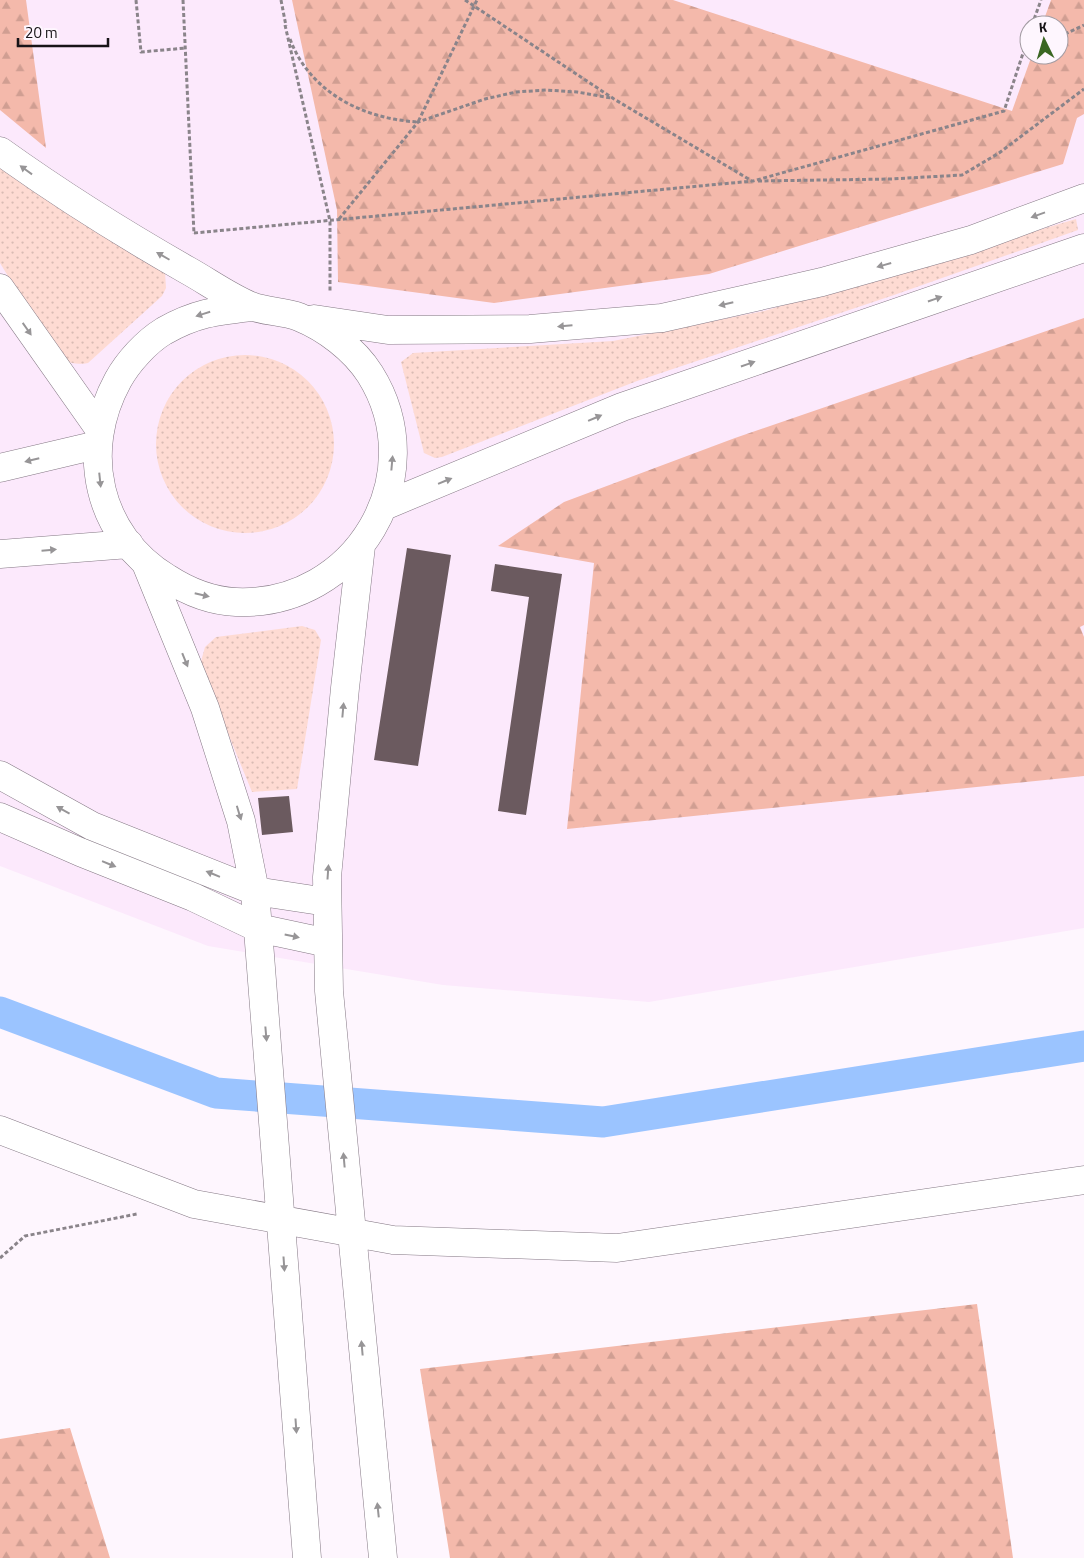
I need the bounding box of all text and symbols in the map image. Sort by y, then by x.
scale bar [18,15,108,47]
north arrow [1019,15,1069,65]
text: K [1038,16,1049,37]
text: 20 m [25,21,58,44]
one-way arrow [20,164,33,175]
one-way arrow [1031,212,1046,219]
one-way arrow [157,252,170,261]
one-way arrow [876,261,891,269]
one-way arrow [928,295,943,303]
one-way arrow [719,300,734,308]
one-way arrow [196,310,211,318]
one-way arrow [22,322,32,335]
one-way arrow [557,322,573,330]
one-way arrow [741,360,756,367]
one-way arrow [588,414,602,422]
one-way arrow [388,455,396,471]
one-way arrow [25,456,40,464]
one-way arrow [96,472,104,488]
one-way arrow [438,477,453,484]
one-way arrow [41,546,57,554]
one-way arrow [194,591,209,599]
one-way arrow [182,653,190,667]
one-way arrow [339,702,347,718]
one-way arrow [56,806,71,814]
one-way arrow [235,806,243,821]
one-way arrow [102,860,117,868]
one-way arrow [324,864,332,880]
one-way arrow [205,870,220,877]
one-way arrow [285,932,300,940]
one-way arrow [262,1026,270,1042]
one-way arrow [340,1151,348,1167]
one-way arrow [280,1257,288,1273]
one-way arrow [358,1340,366,1356]
one-way arrow [292,1419,300,1435]
one-way arrow [374,1501,382,1517]

